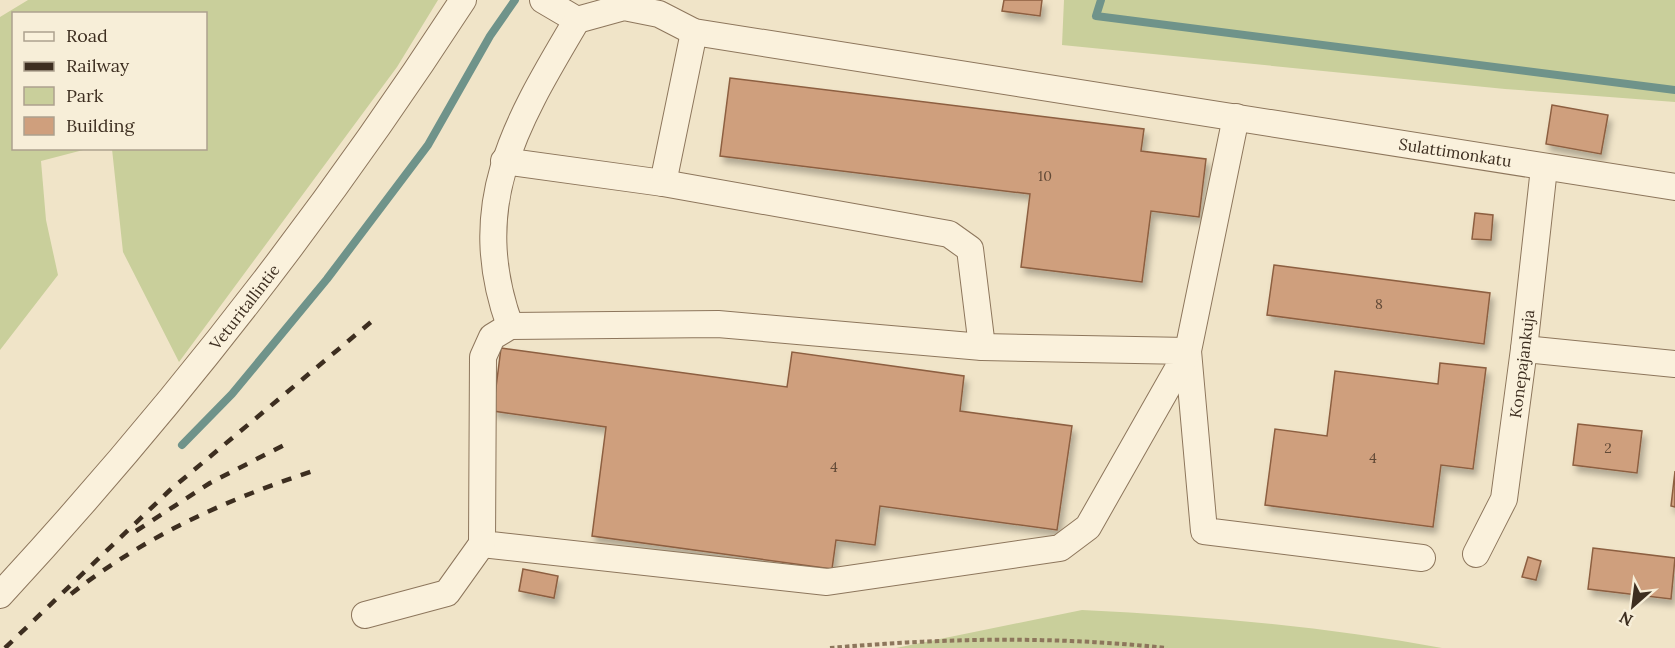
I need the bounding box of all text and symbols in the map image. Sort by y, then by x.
legend [12,12,207,150]
text: Road [66,24,108,47]
text: Railway [66,54,130,77]
text: Park [66,84,104,107]
text: Building [66,114,136,137]
street label: Sulattimonkatu [1397,134,1514,171]
house number: 10 [1038,167,1052,185]
street label: Veturitallintie [204,260,284,354]
house number: 8 [1375,295,1383,313]
street label: Konepajankuja [1505,309,1538,419]
house number: 2 [1604,439,1612,457]
house number: 4 [1369,449,1377,467]
house number: 4 [830,458,838,476]
north arrow [1603,576,1663,636]
text: N [1616,608,1636,631]

